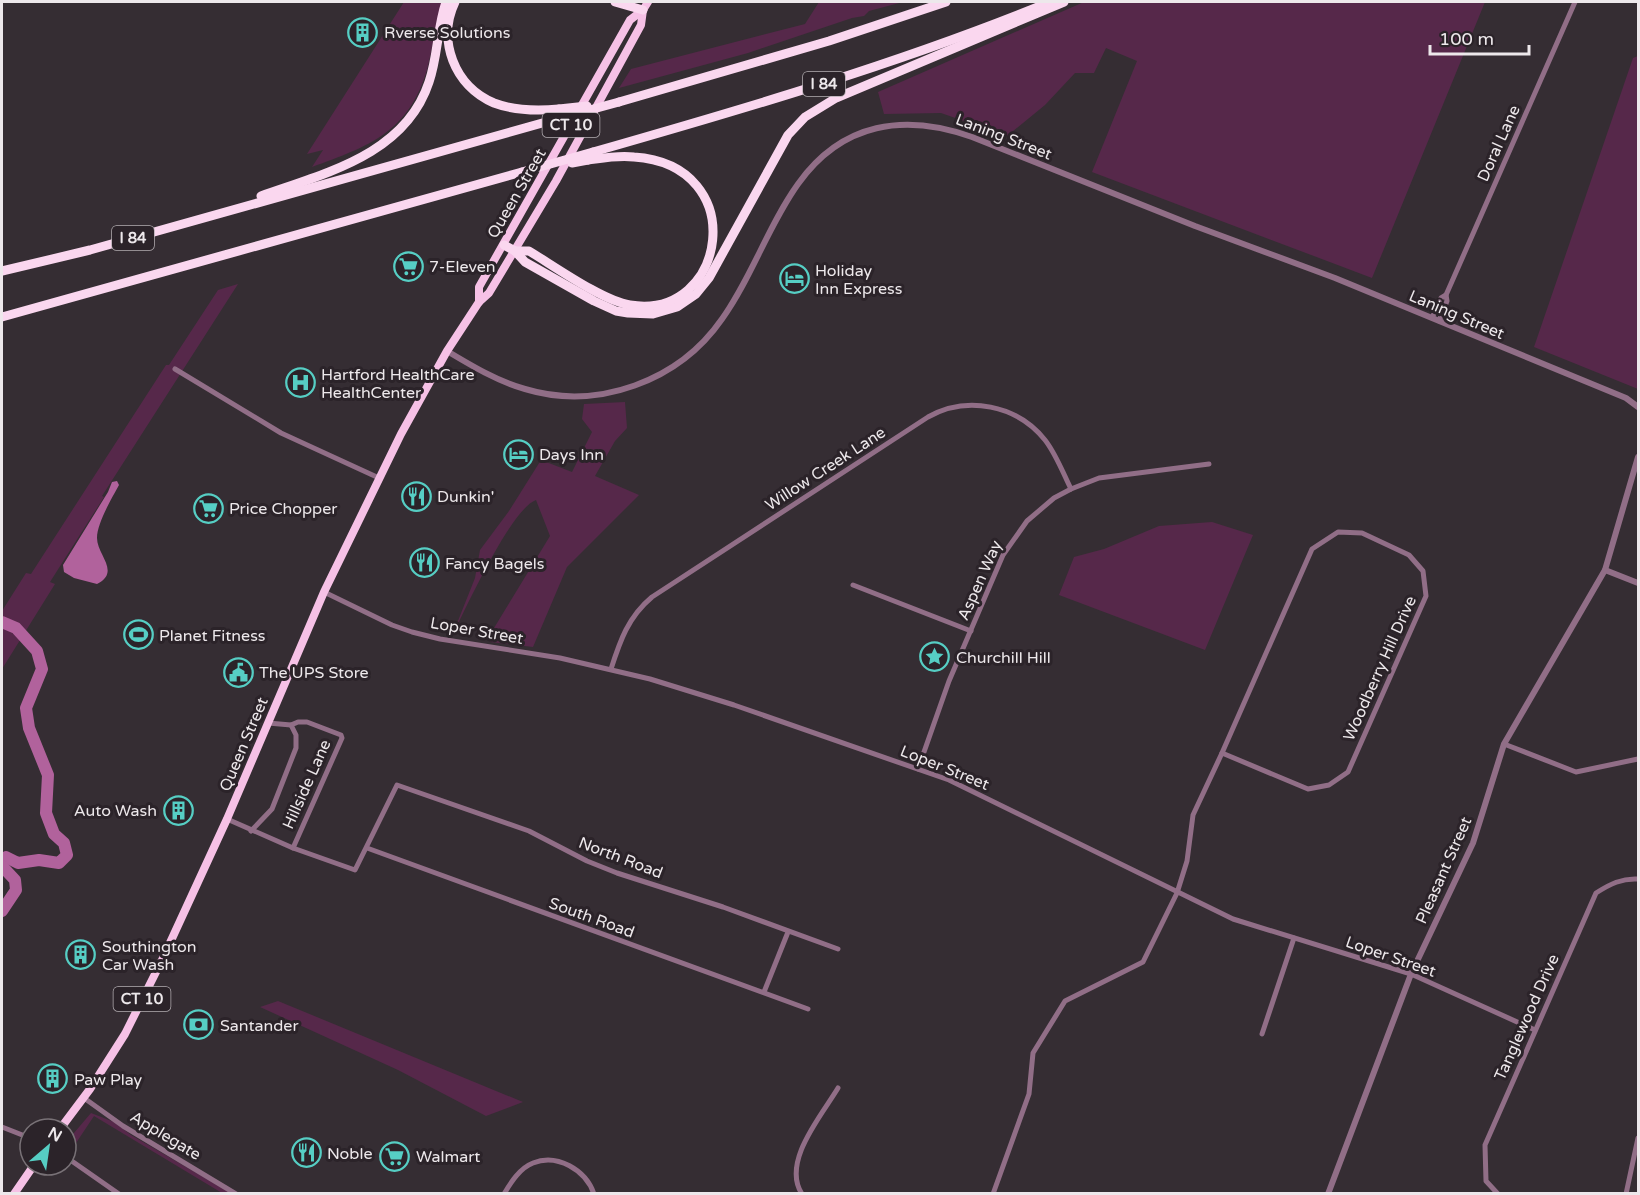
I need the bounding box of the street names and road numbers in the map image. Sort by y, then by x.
road number: I 84 [803,72,845,96]
street label: Doral Lane [1473,102,1525,185]
street label: Laning Street [953,109,1055,164]
road number: CT 10 [542,113,600,137]
street label: Queen Street [483,145,551,242]
road number: I 84 [112,226,154,250]
street label: Laning Street [1406,286,1507,344]
street label: Willow Creek Lane [762,423,889,515]
street label: Aspen Way [953,537,1007,624]
street label: Woodberry Hill Drive [1339,593,1421,744]
street label: Loper Street [429,613,525,649]
street label: Queen Street [215,694,273,794]
street label: Hillside Lane [278,737,336,832]
street label: Loper Street [897,741,992,795]
street label: Pleasant Street [1411,814,1476,927]
street label: North Road [576,833,666,883]
street label: South Road [546,893,637,943]
street label: Loper Street [1343,932,1438,982]
street label: Tanglewood Drive [1490,951,1564,1084]
road number: CT 10 [114,987,170,1011]
street label: Applegate [126,1107,205,1165]

